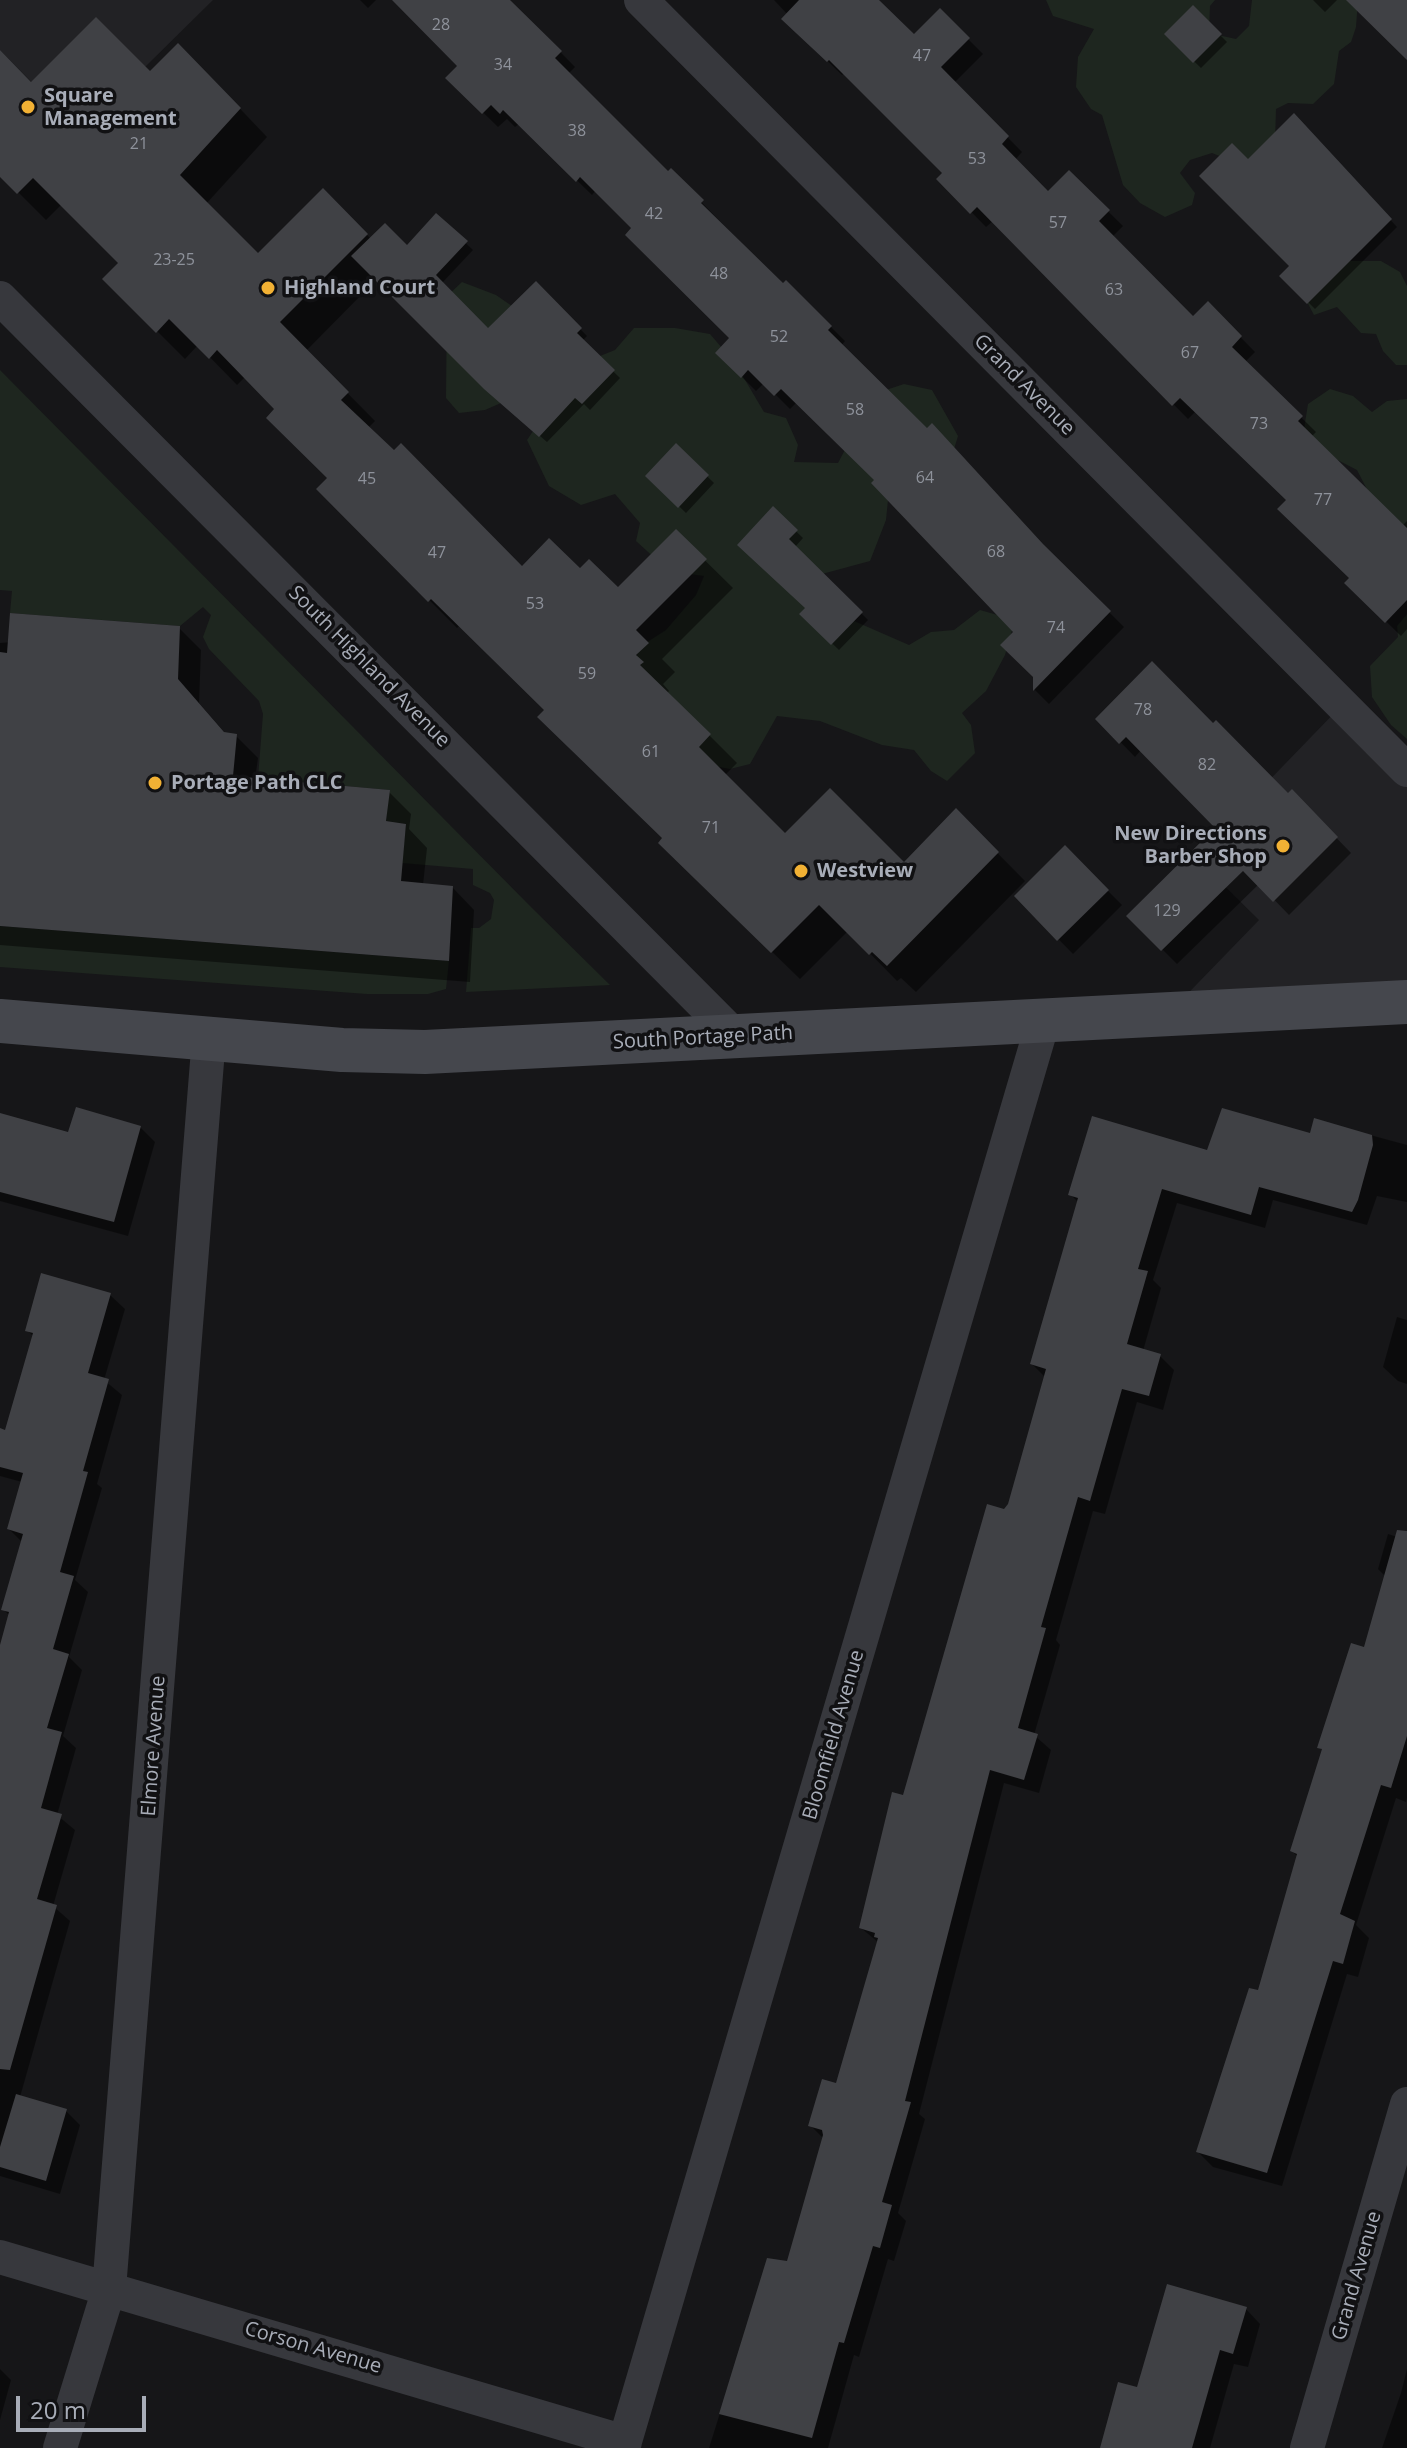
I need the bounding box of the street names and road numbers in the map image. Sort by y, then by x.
street label: Grand Avenue [968,329,1080,441]
street label: South Highland Avenue [283,581,455,753]
street label: South Portage Path [612,1021,794,1055]
street label: Bloomfield Avenue [798,1647,870,1823]
street label: Elmore Avenue [137,1675,171,1817]
street label: Grand Avenue [1327,2209,1387,2343]
street label: Corson Avenue [242,2317,384,2379]

